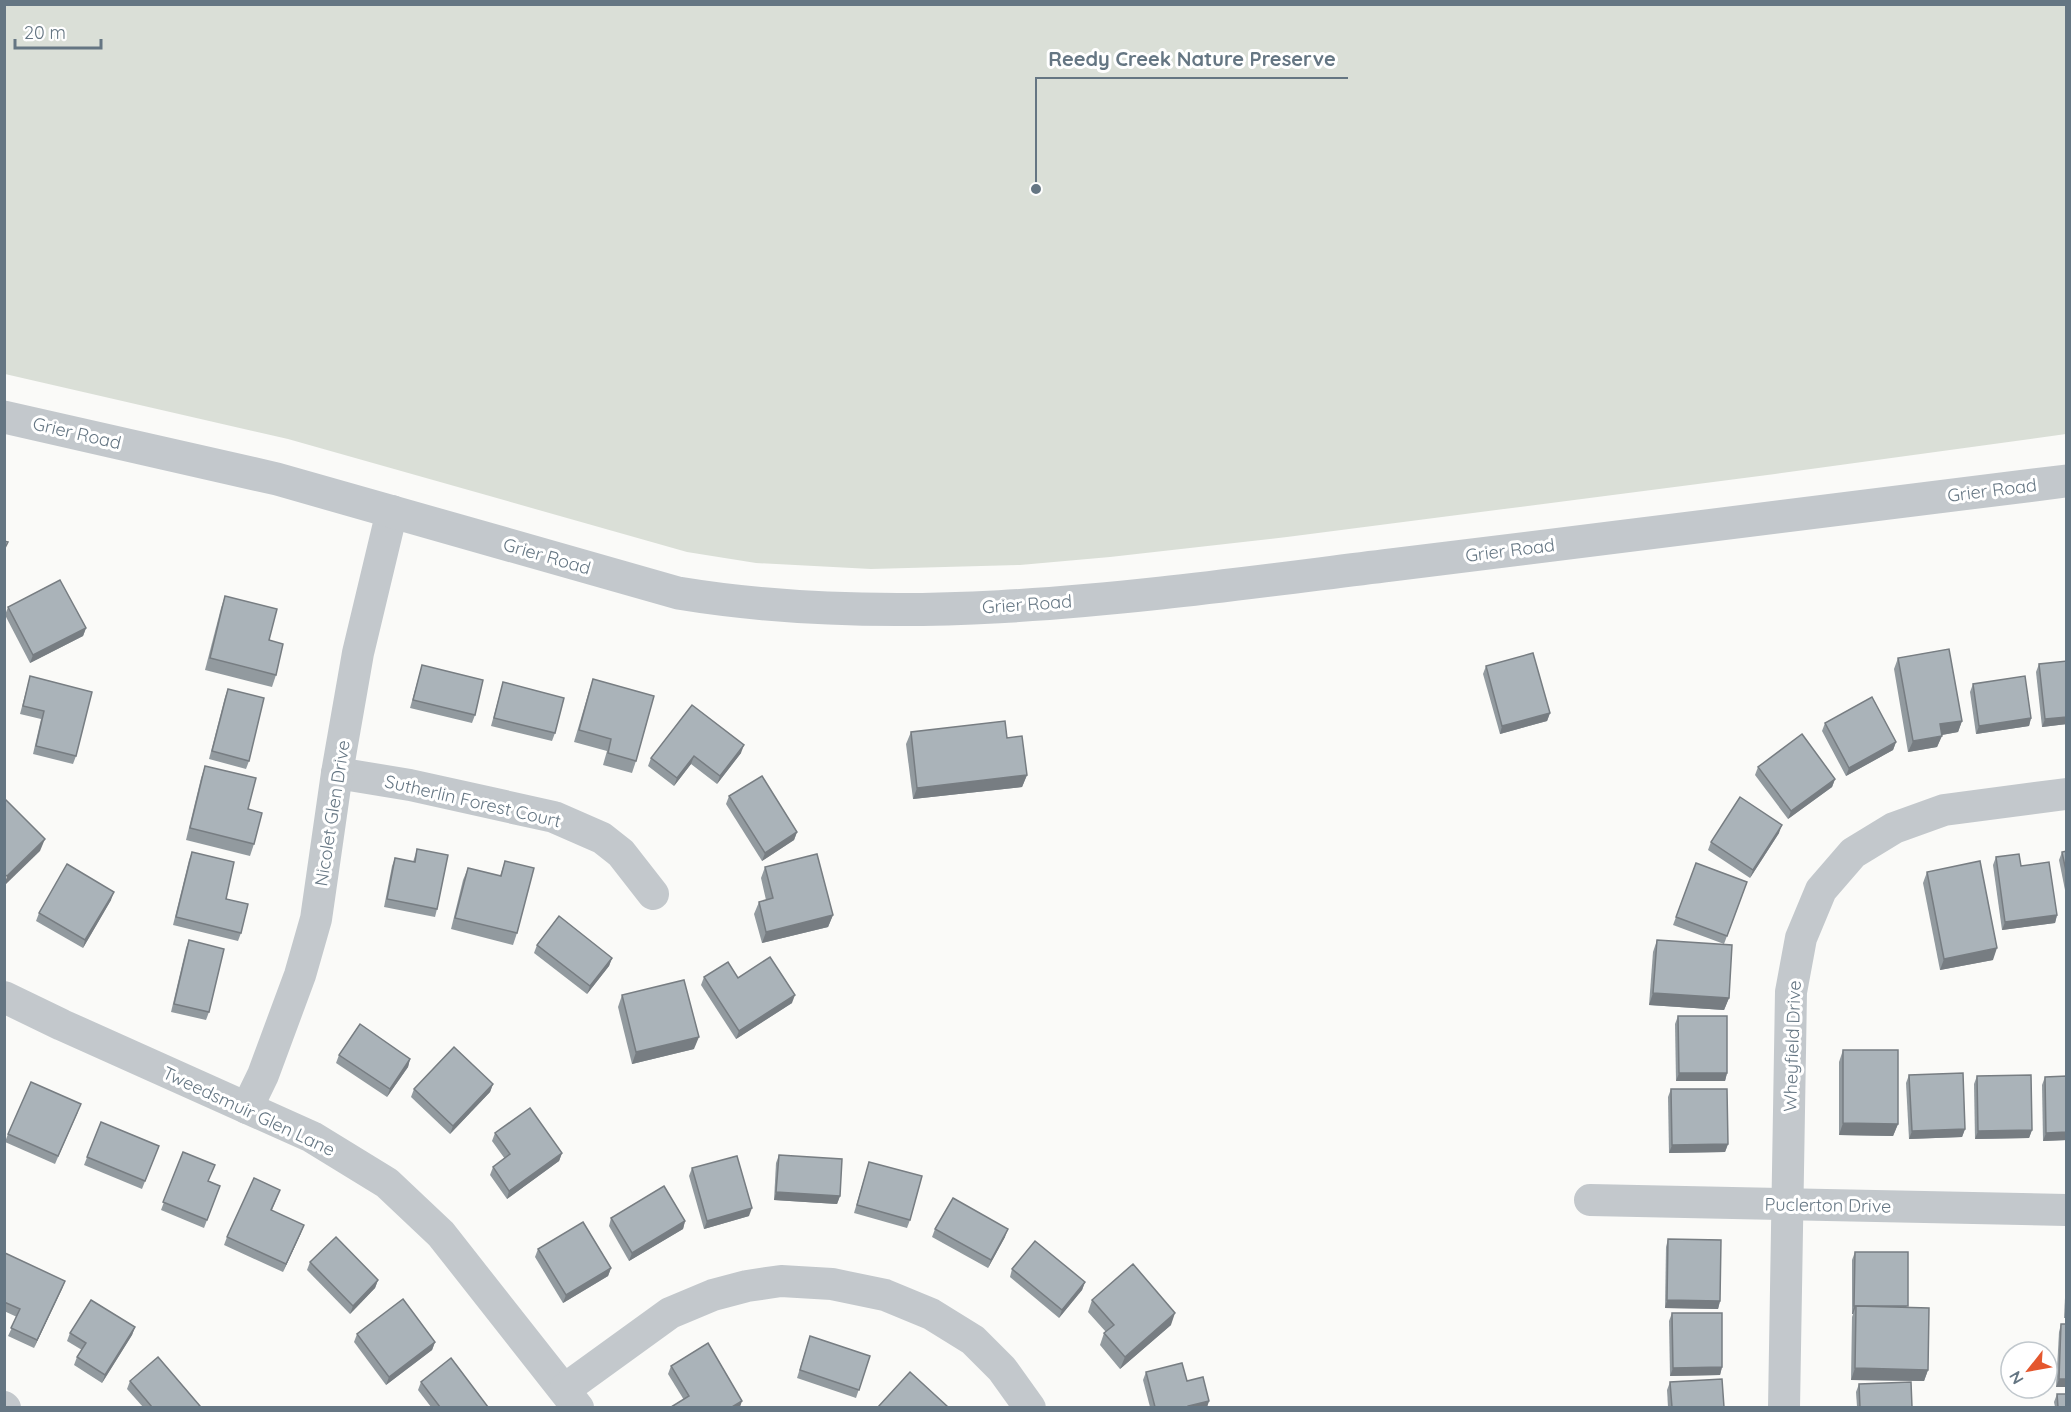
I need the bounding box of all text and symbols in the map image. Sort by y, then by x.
scale bar [15,12,100,50]
text: 20 m [24,21,66,44]
callout: Reedy Creek Nature Preserve [1036,40,1348,78]
text: Reedy Creek Nature Preserve [1048,46,1336,71]
street label: Grier Road [31,412,123,454]
street label: Grier Road [1946,473,2038,507]
street label: Grier Road [501,533,593,579]
street label: Grier Road [1464,533,1556,567]
street label: Grier Road [981,589,1073,619]
street label: Nicolet Glen Drive [309,738,355,888]
street label: Sutherlin Forest Court [383,770,563,832]
street label: Wheyfield Drive [1778,980,1806,1112]
street label: Tweedsmuir Glen Lane [159,1061,339,1161]
street label: Puclerton Drive [1764,1192,1892,1218]
north arrow [1999,1340,2059,1400]
text: N [2005,1368,2028,1388]

